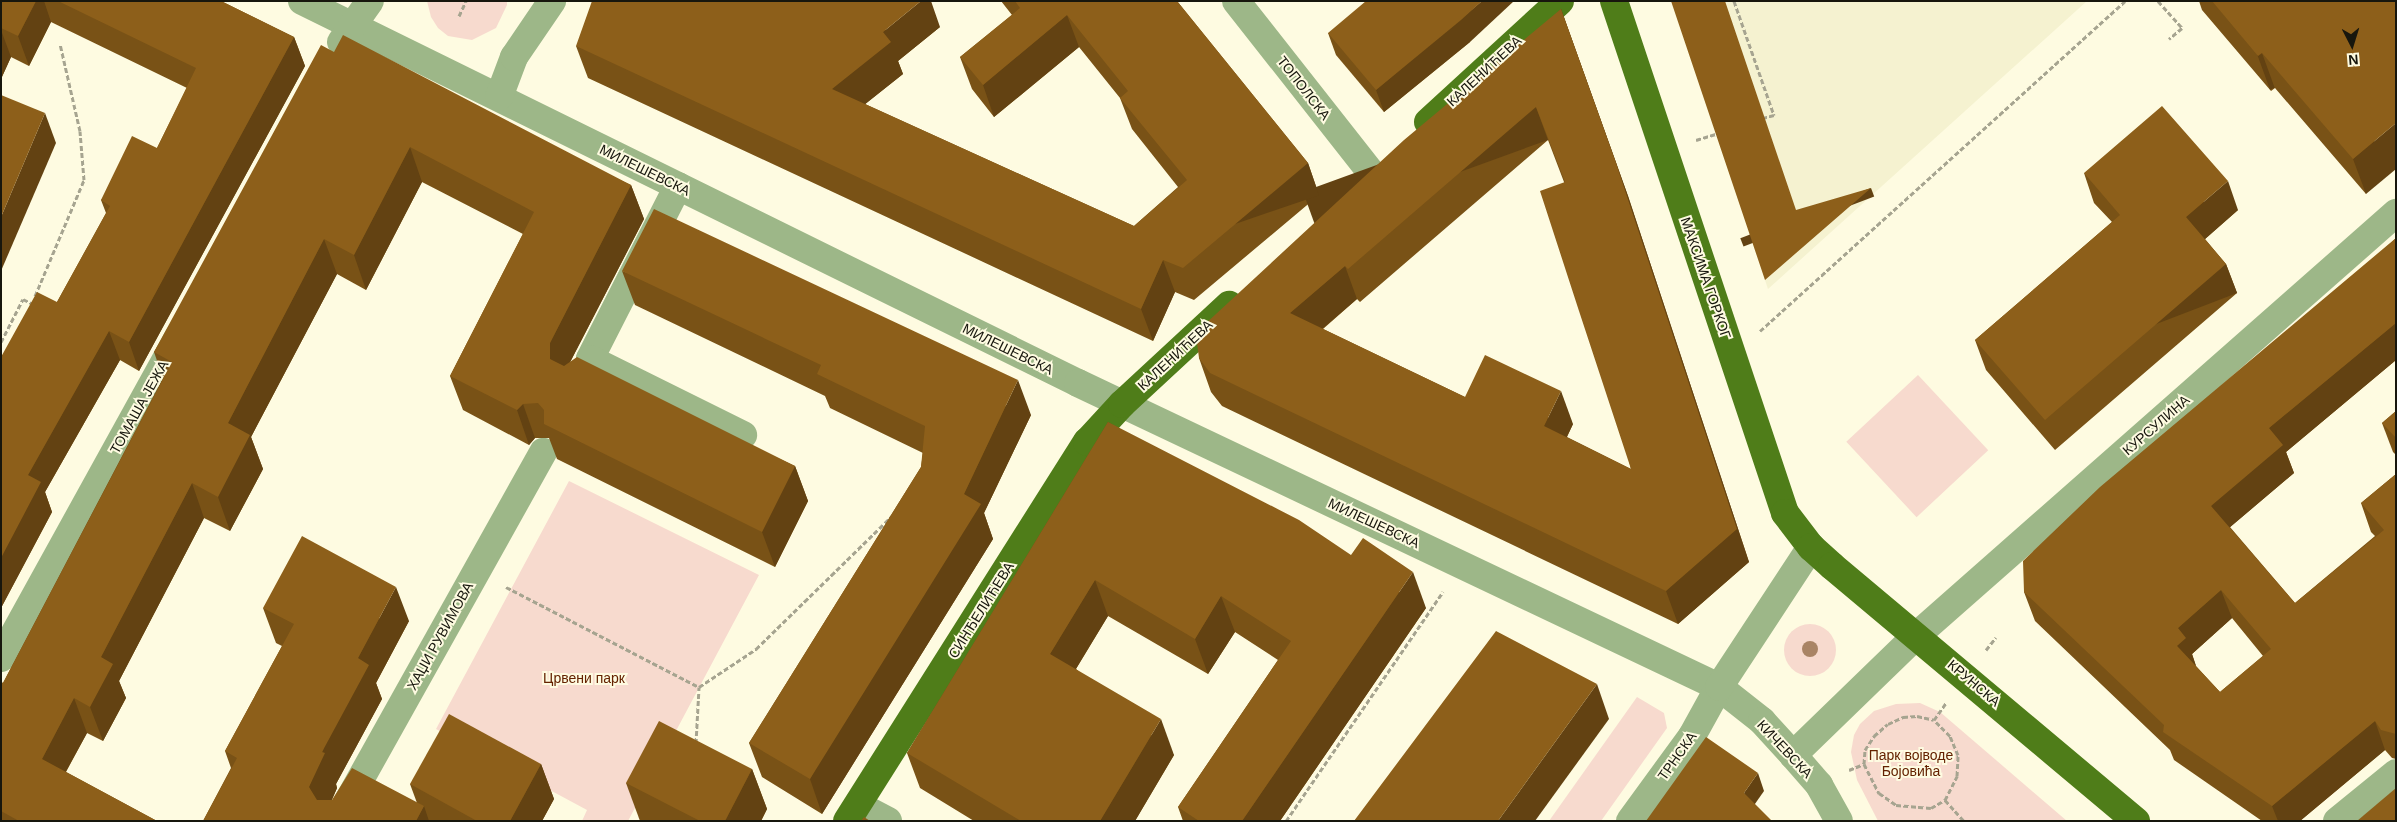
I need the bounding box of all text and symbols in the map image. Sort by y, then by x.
north arrow [2327,20,2377,70]
street label: КАЛЕНИЋЕВА [1443,32,1525,110]
text: N [2348,52,2359,68]
street label: ТОПОЛСКА [1274,53,1334,123]
street label: МИЛЕШЕВСКА [597,141,693,199]
street label: МАКСИМА ГОРКОГ [1677,215,1735,341]
street label: КАЛЕНИЋЕВА [1134,316,1216,394]
street label: МИЛЕШЕВСКА [960,320,1056,378]
street label: ТОМАША ЈЕЖА [106,357,172,457]
street label: КУРСУЛИНА [2119,391,2193,459]
street label: МИЛЕШЕВСКА [1326,494,1422,552]
street label: СИНЂЕЛИЋЕВА [945,559,1017,661]
street label: ХАЏИ РУВИМОВА [403,579,477,693]
street label: КРУНСКА [1944,656,2004,710]
park label: Црвени парк [543,670,625,686]
street label: КИЧЕВСКА [1754,716,1816,782]
street label: ТРНСКА [1654,728,1700,784]
park label: Парк војводе Бојовића [1869,747,1953,780]

